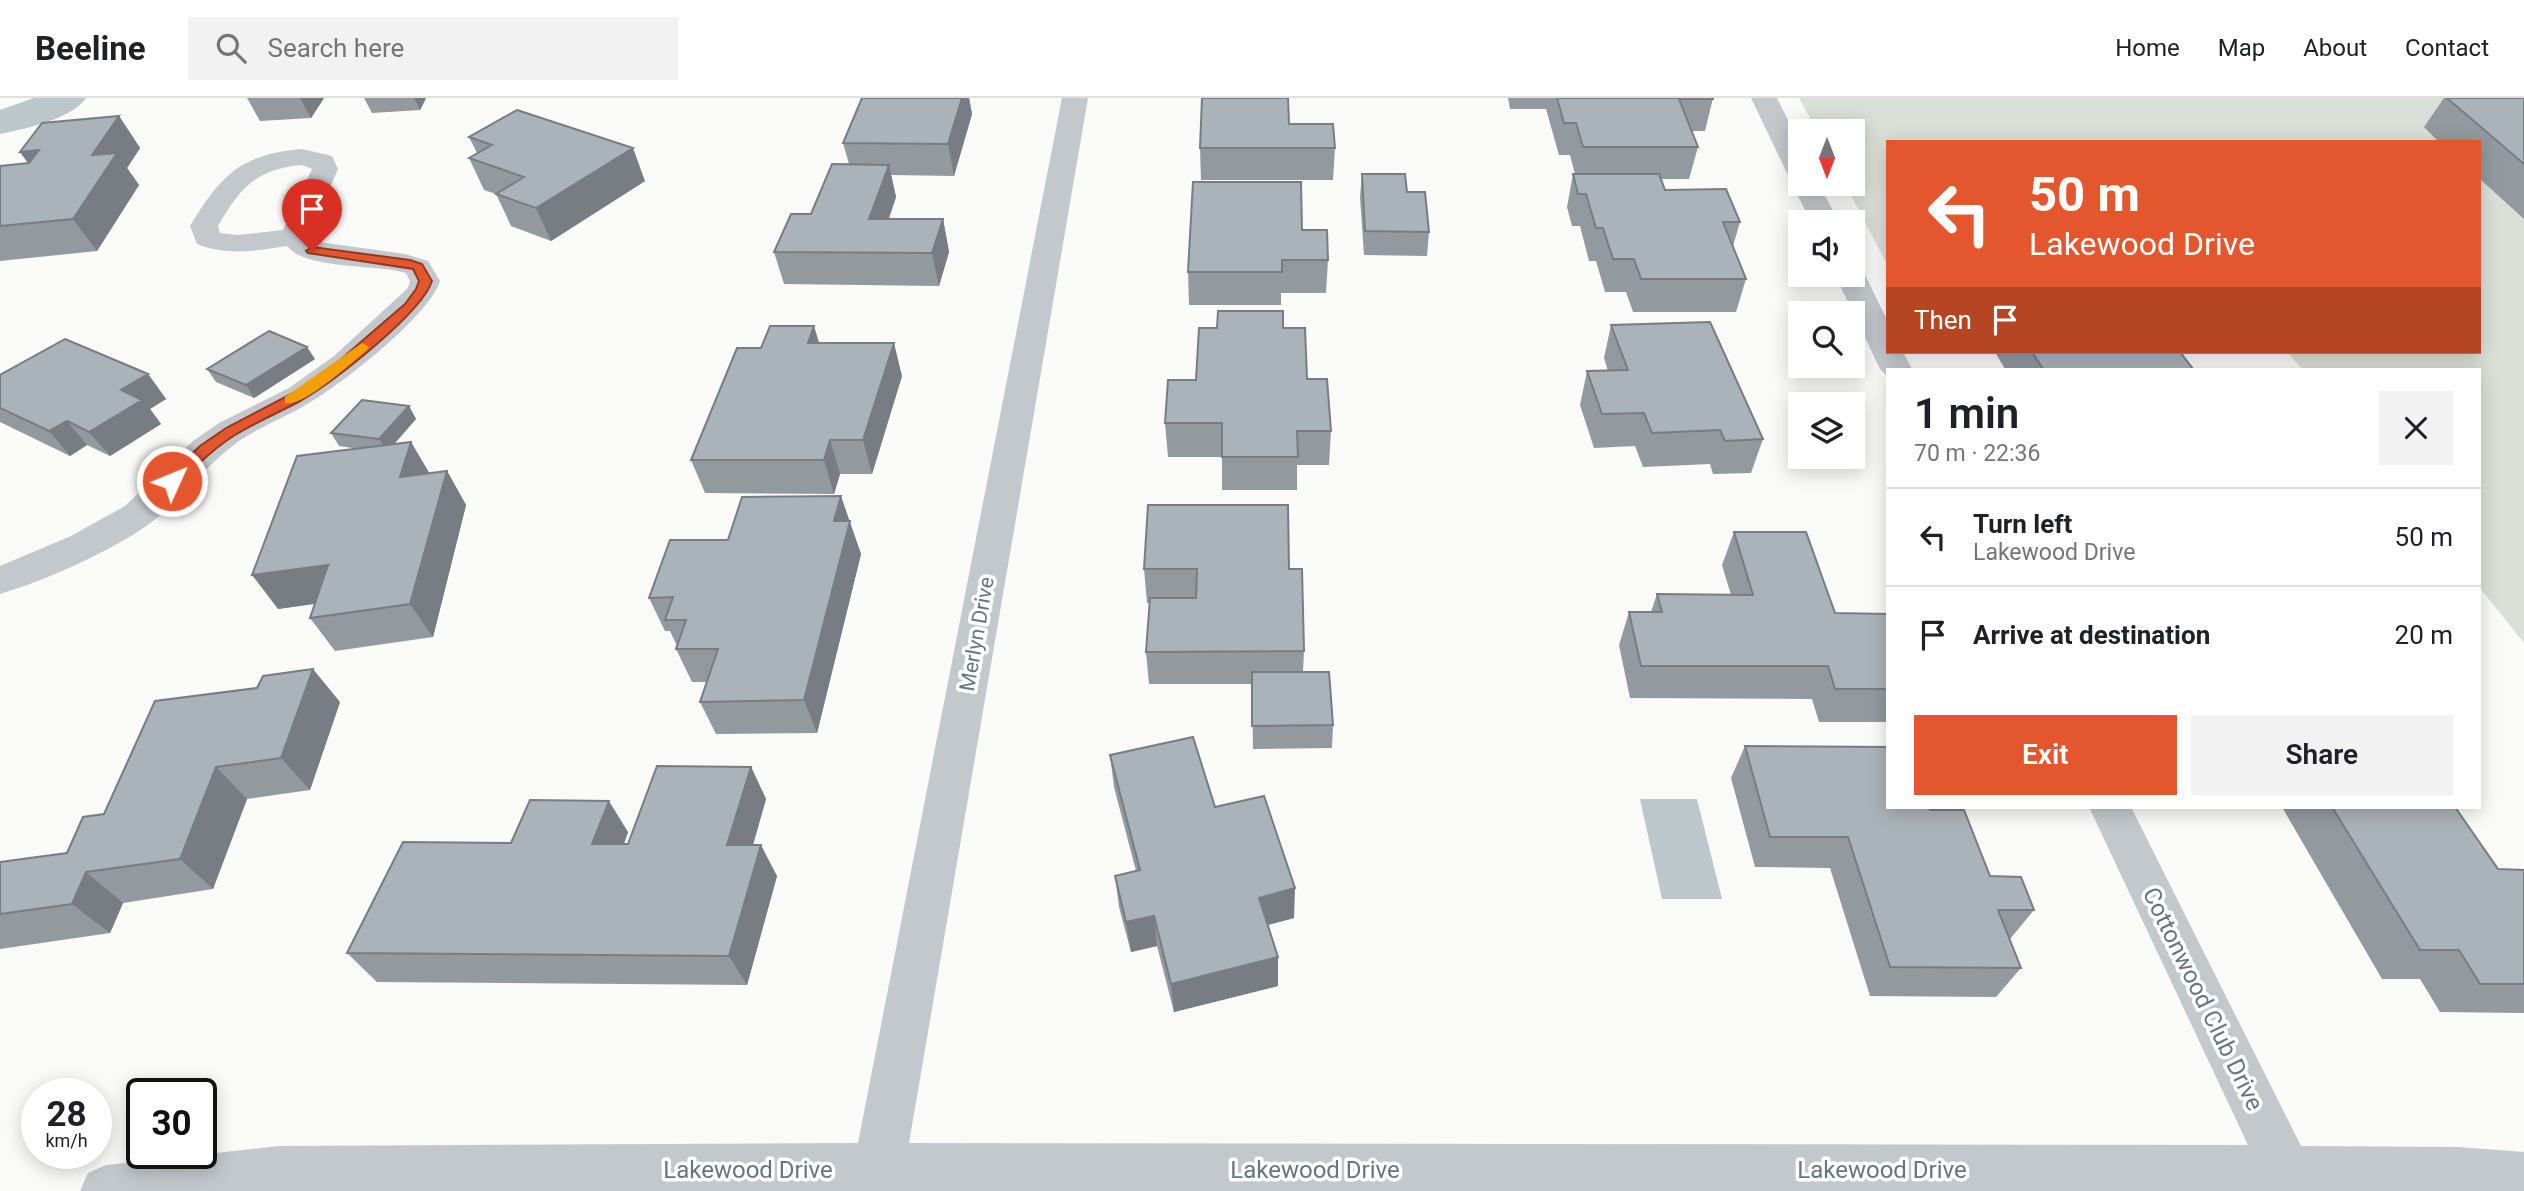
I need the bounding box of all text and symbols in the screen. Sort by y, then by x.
search box [188,17,678,80]
text: Beeline [35,29,146,68]
icon: search [212,29,250,67]
text: Search here [268,33,404,63]
text: Home [2115,34,2180,62]
text: Map [2218,34,2265,62]
text: About [2303,34,2367,62]
text: Contact [2405,34,2489,62]
north arrow [1788,119,1866,196]
map controls [1788,119,1865,469]
text: 50 m [2029,166,2140,223]
icon: left [1914,168,2005,259]
pin [282,179,342,251]
icon: arrive [293,190,331,228]
button: sound [1788,210,1865,287]
text: Lakewood Drive [2029,225,2255,263]
button: search [1788,301,1865,378]
icon: arrive [1986,301,2024,339]
text: Then [1914,305,1972,335]
text: 1 min [1914,389,2019,438]
button: close [2379,391,2453,465]
button: layers [1788,392,1865,469]
text: 70 m · 22:36 [1914,440,2040,467]
position arrow [135,444,209,518]
text: Turn left [1973,509,2072,539]
icon: left [1914,518,1952,556]
text: 50 m [2395,522,2453,552]
text: Lakewood Drive [1973,539,2135,566]
street label: Merlyn Drive [955,575,999,693]
icon: arrive [1914,616,1952,654]
text: Arrive at destination [1973,620,2210,650]
text: 20 m [2395,620,2453,650]
button: Exit [1914,715,2177,795]
button: Share [2191,715,2453,795]
street label: Cottonwood Club Drive [2137,883,2269,1115]
speed limit sign: 30 [126,1078,217,1169]
text: 28 [46,1094,87,1135]
text: km/h [45,1130,88,1151]
street label: Lakewood Drive [663,1156,833,1184]
street label: Lakewood Drive [1230,1156,1400,1184]
street label: Lakewood Drive [1797,1156,1967,1184]

